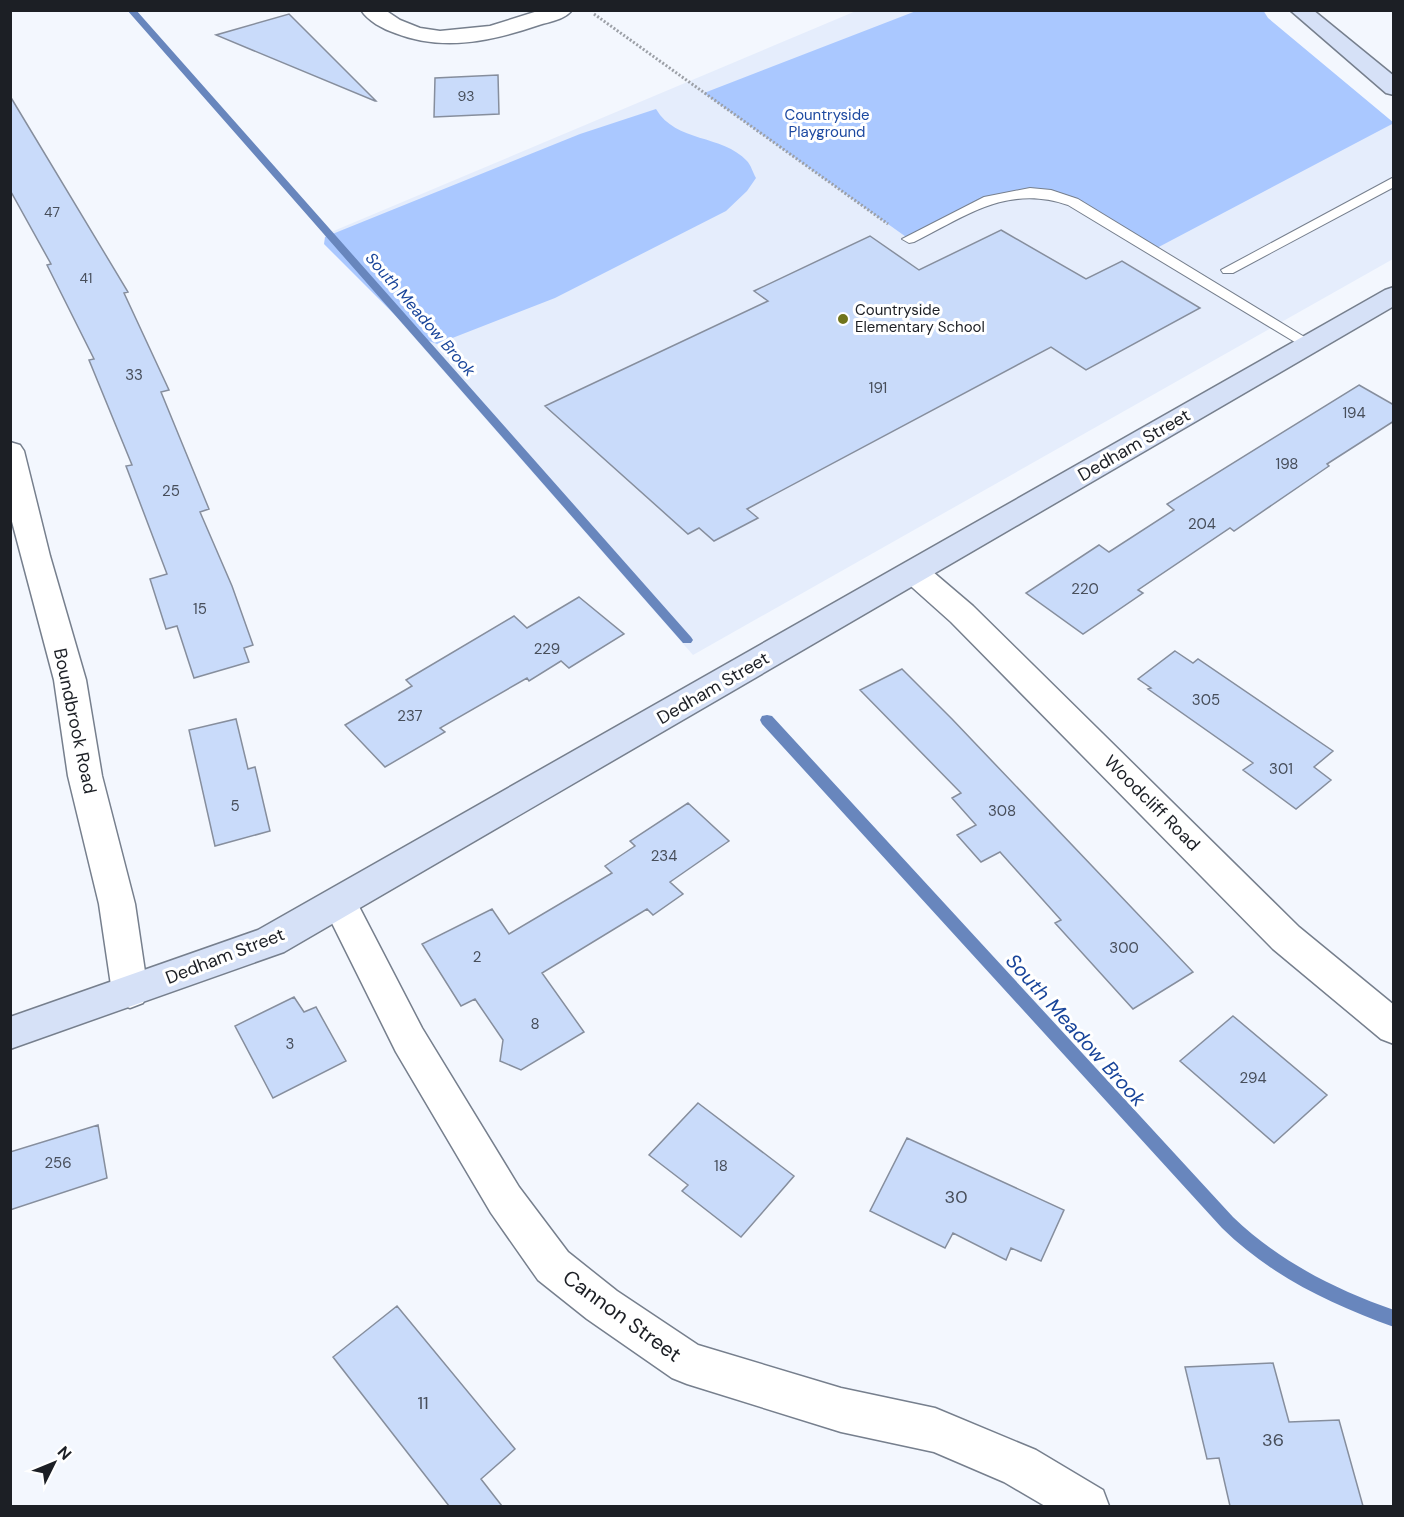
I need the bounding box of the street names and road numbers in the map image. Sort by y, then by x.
street label: Dedham Street [1073,403,1195,487]
street label: Boundbrook Road [48,646,102,796]
street label: Dedham Street [652,646,774,730]
street label: Woodcliff Road [1099,750,1205,856]
street label: Dedham Street [162,922,288,990]
street label: Cannon Street [557,1263,687,1369]

